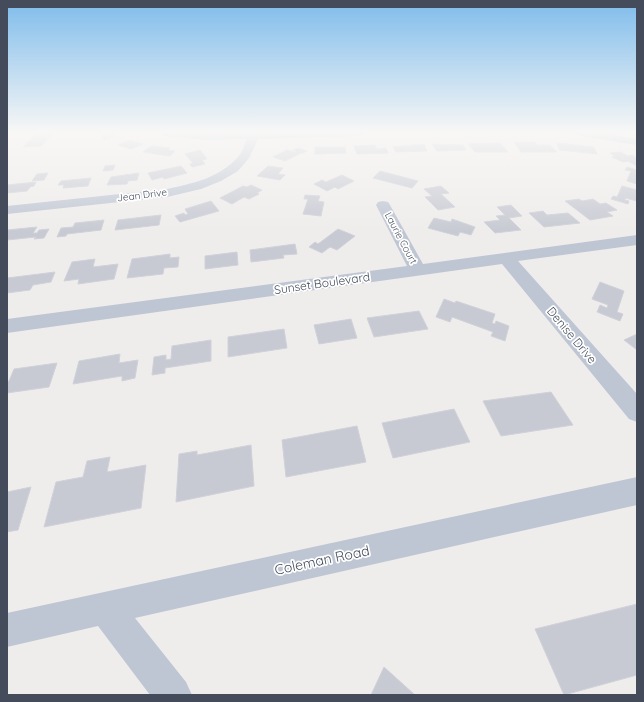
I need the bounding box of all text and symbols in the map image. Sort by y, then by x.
street label: Jean Drive [116,185,168,205]
street label: Laurie Court [382,210,420,267]
street label: Sunset Boulevard [273,269,371,297]
street label: Denise Drive [544,304,600,367]
street label: Coleman Road [273,541,371,579]

